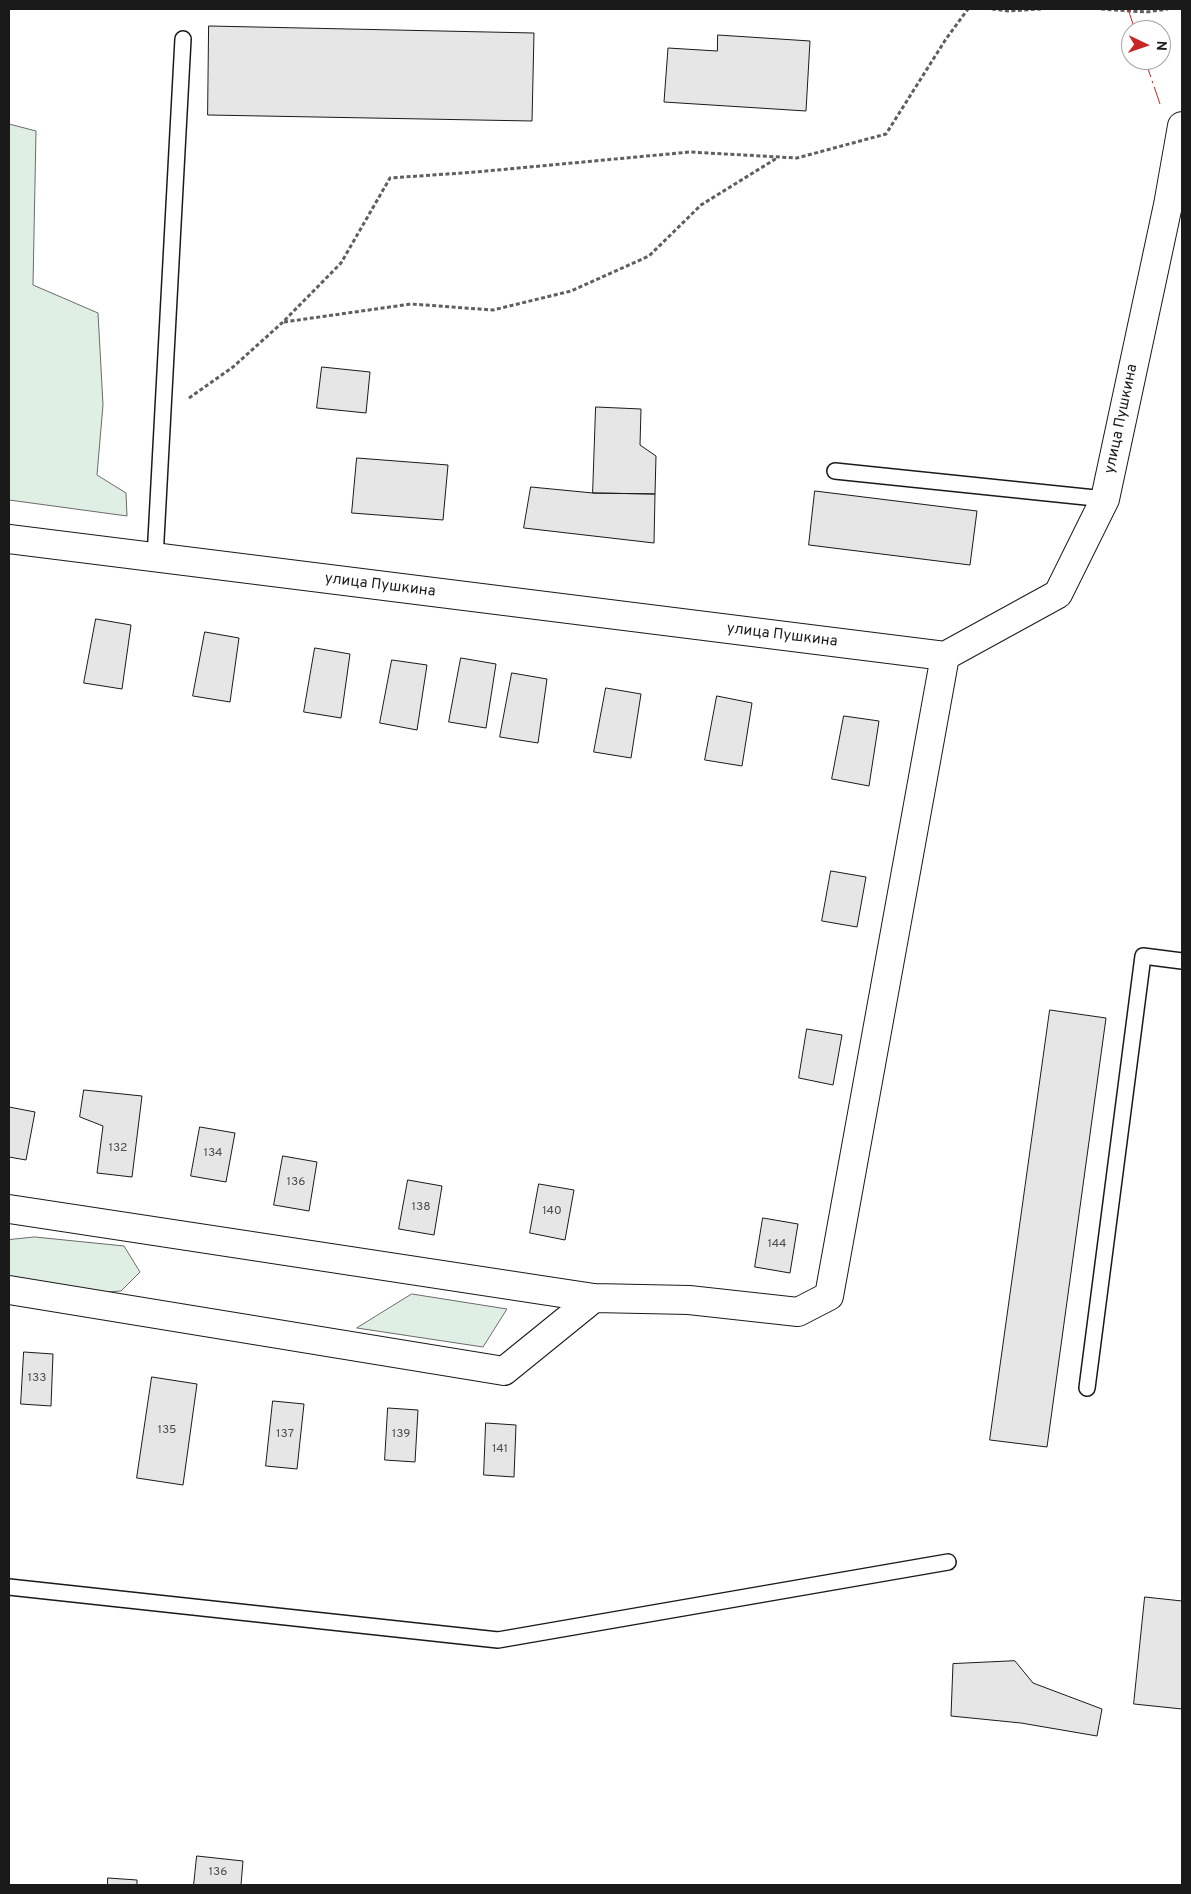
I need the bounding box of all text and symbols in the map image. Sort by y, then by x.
north arrow [1121,20,1171,70]
text: N [1152,40,1169,51]
street label: улица Пушкина [1102,363,1142,475]
street label: улица Пушкина [323,570,437,602]
street label: улица Пушкина [725,620,839,652]
house number: 132 [109,1142,127,1156]
house number: 134 [203,1147,223,1161]
house number: 136 [287,1176,305,1190]
house number: 138 [411,1201,431,1215]
house number: 140 [542,1205,562,1219]
house number: 144 [767,1238,787,1252]
house number: 133 [28,1372,46,1386]
house number: 135 [157,1424,177,1438]
house number: 137 [276,1428,294,1442]
house number: 139 [392,1428,410,1442]
house number: 141 [492,1443,508,1457]
house number: 136 [209,1866,227,1880]

